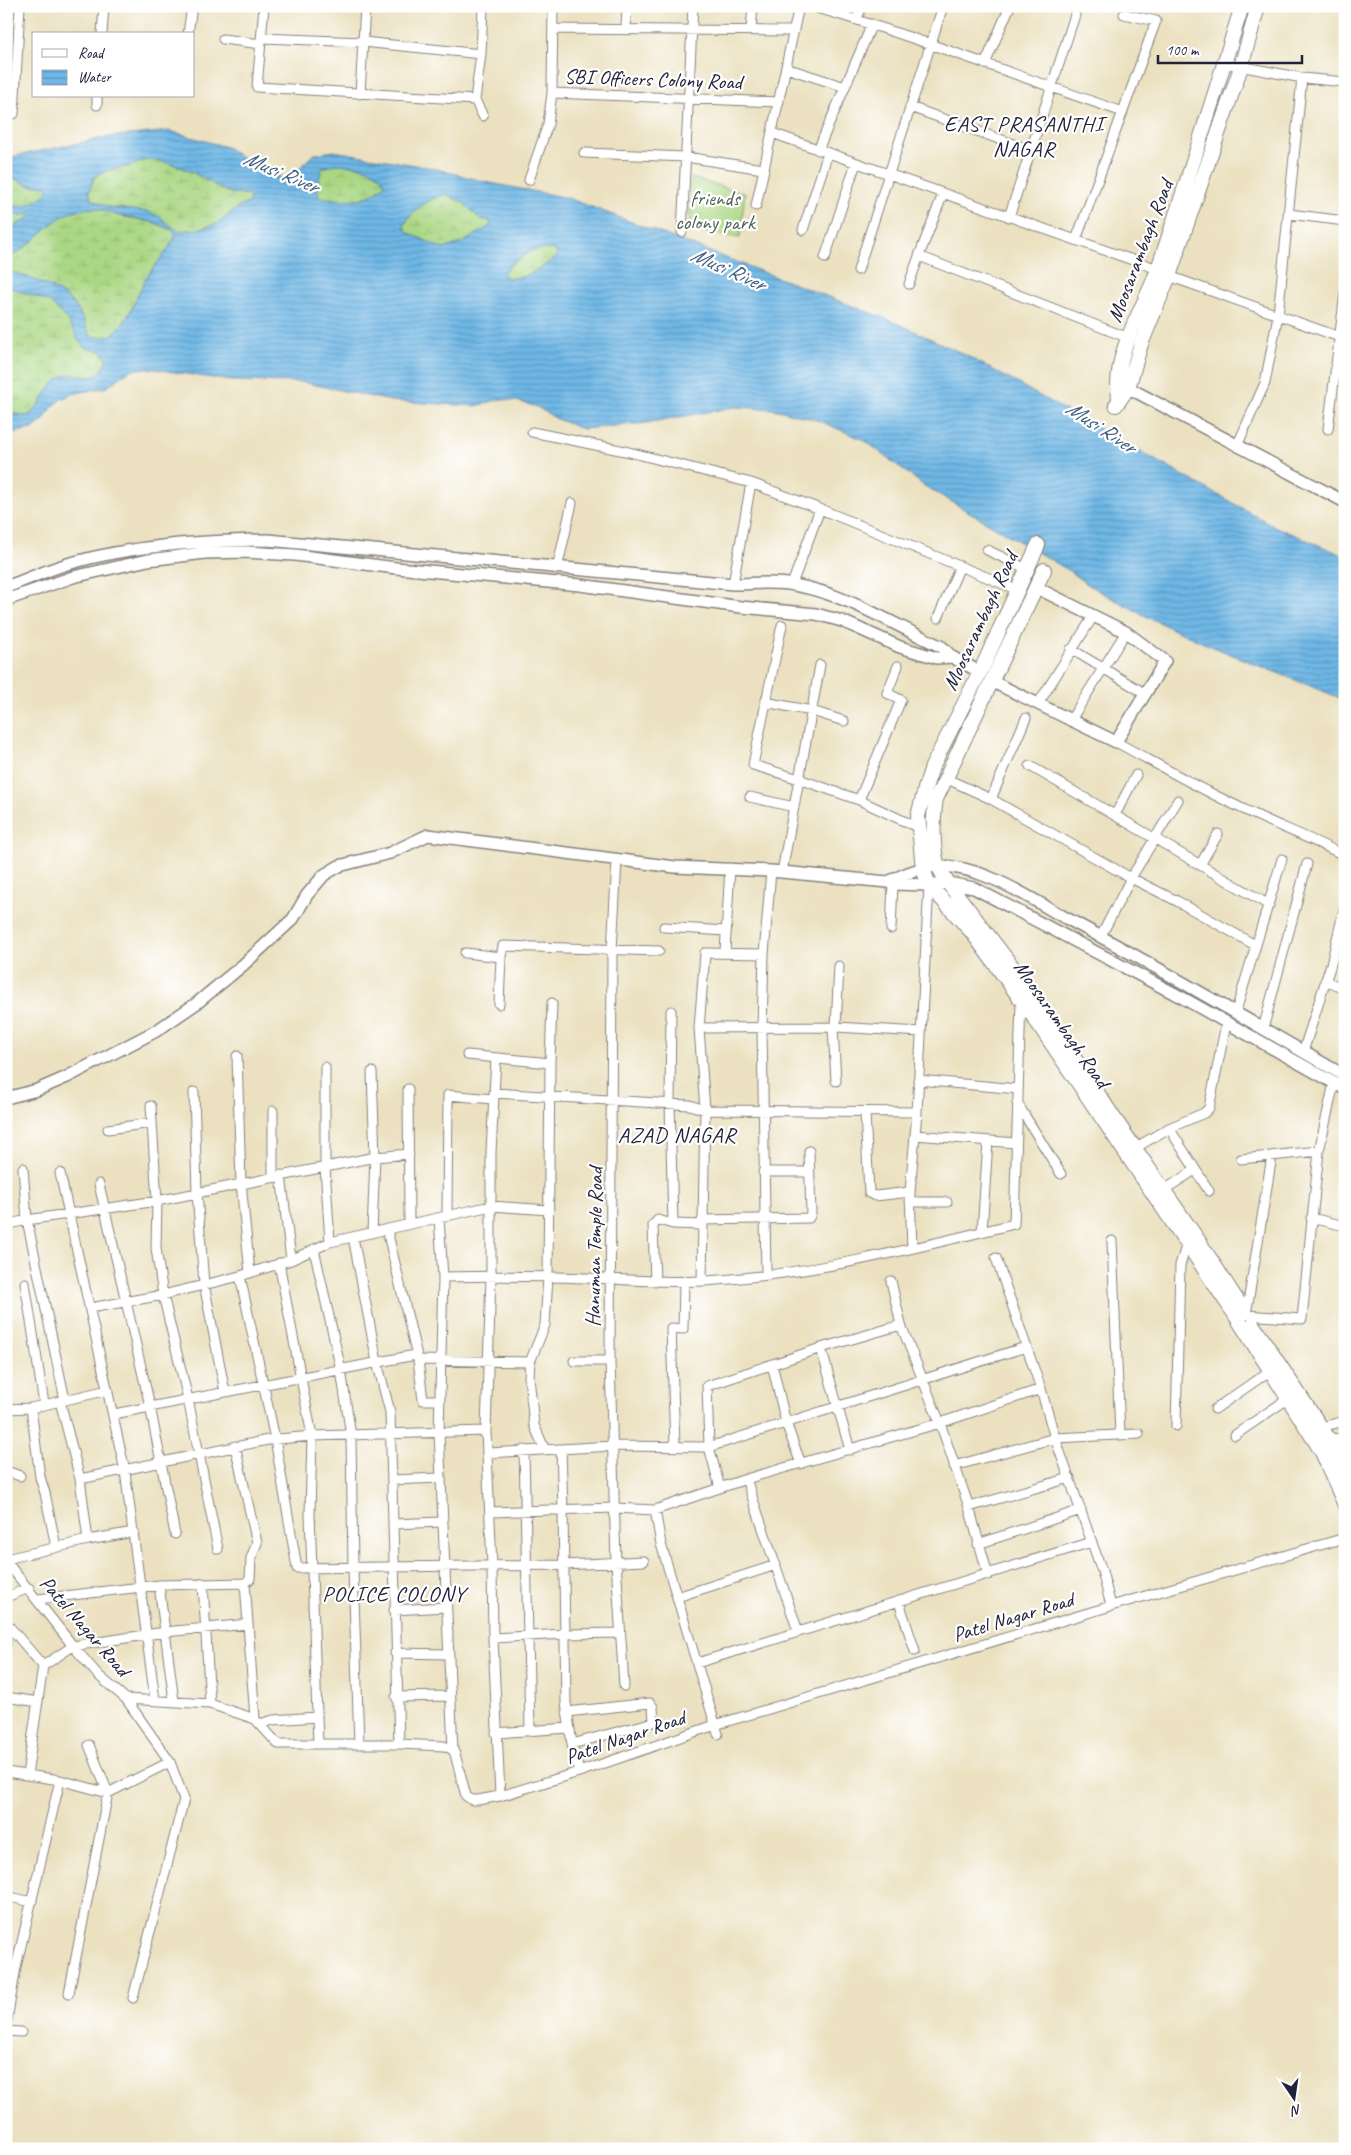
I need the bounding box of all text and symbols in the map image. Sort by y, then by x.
legend [32,32,195,98]
scale bar [1158,32,1302,64]
text: 100 m [1166,41,1200,60]
text: Road [78,44,105,63]
street label: SBI Officers Colony Road [564,63,746,95]
text: Water [78,68,112,87]
district label: EAST PRASANTHI NAGAR [944,110,1108,163]
water label: Musi River [240,144,326,202]
street label: Moosarambagh Road [1101,173,1180,326]
park label: friends colony park [675,185,757,235]
water label: Musi River [687,240,773,299]
water label: Musi River [1061,394,1145,462]
street label: Moosarambagh Road [937,544,1025,694]
street label: Moosarambagh Road [1008,955,1118,1096]
district label: AZAD NAGAR [618,1121,738,1149]
street label: Hanuman Temple Road [580,1163,608,1327]
street label: Patel Nagar Road [34,1570,138,1684]
district label: POLICE COLONY [322,1580,469,1608]
street label: Patel Nagar Road [950,1585,1080,1648]
street label: Patel Nagar Road [562,1703,692,1770]
north arrow [1268,2072,1318,2122]
text: N [1288,2101,1303,2120]

